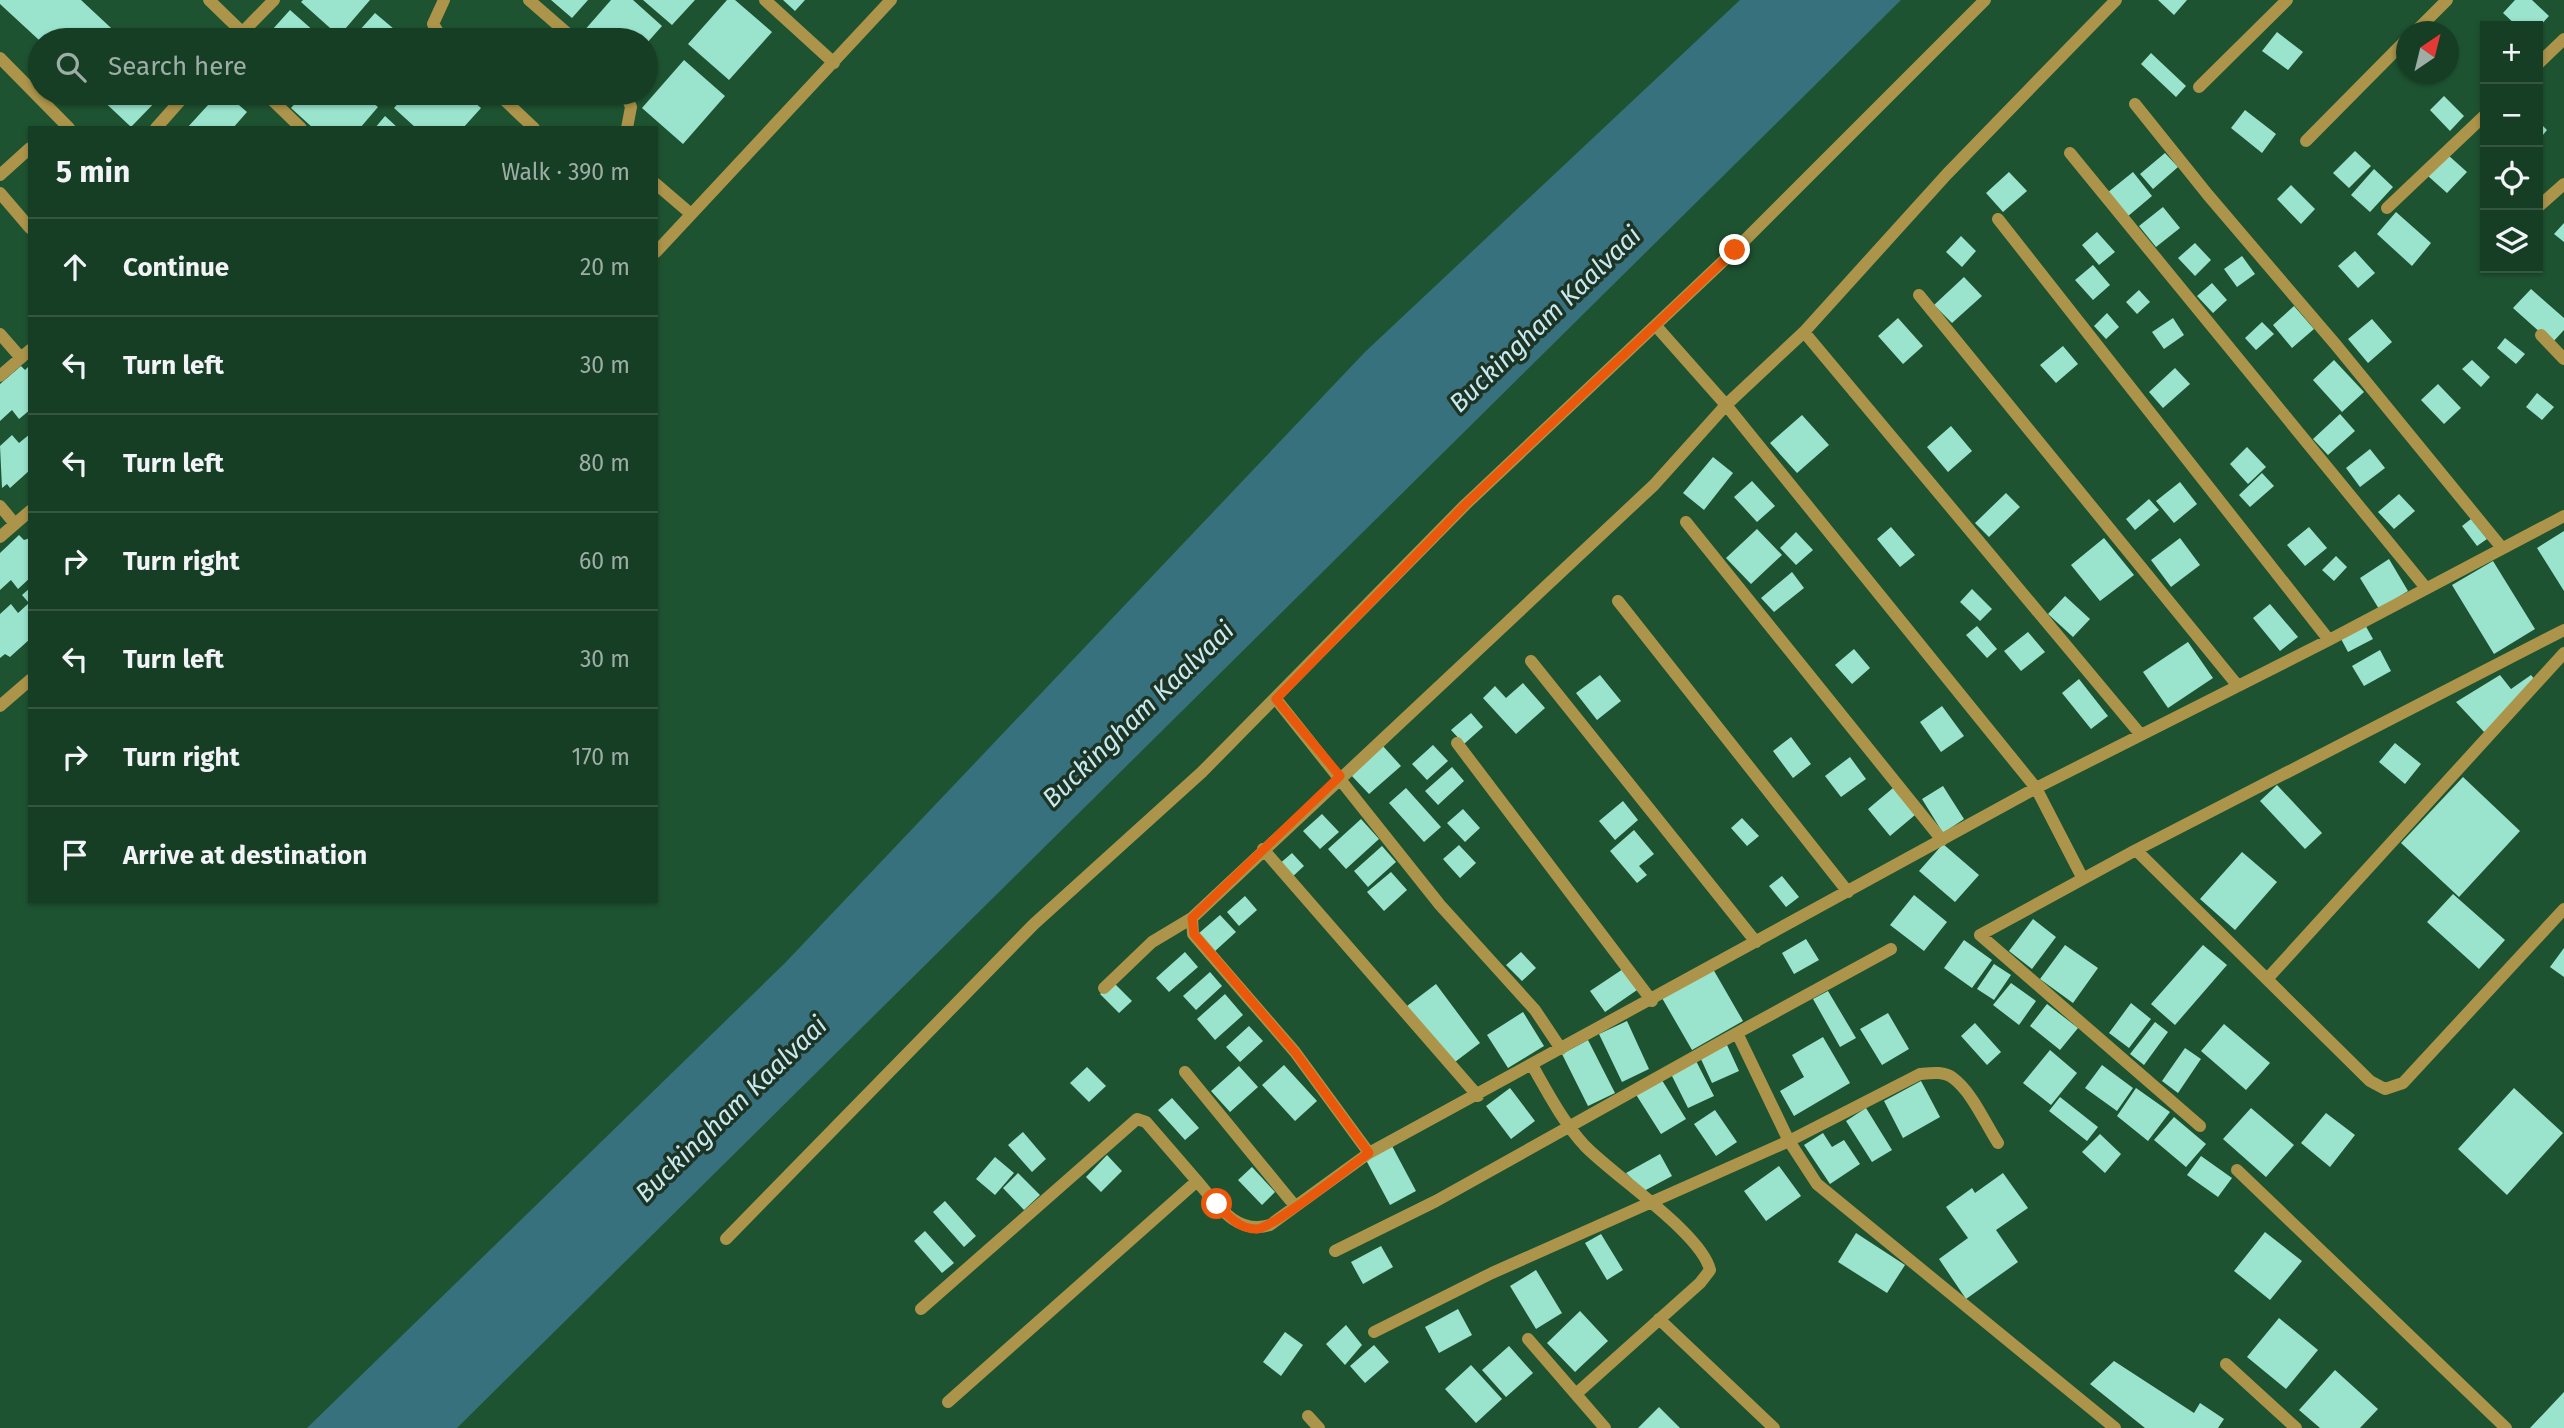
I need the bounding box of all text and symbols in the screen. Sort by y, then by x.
north arrow [2396,21,2459,84]
map controls [2480,21,2543,273]
button: + [2480,21,2543,84]
search box [28,28,658,105]
icon: search [52,48,90,86]
text: Search here [108,51,247,82]
button: − [2480,84,2543,147]
button: locate [2480,147,2543,210]
text: 5 min [56,154,130,190]
text: Walk · 390 m [501,158,630,186]
button: layers [2480,210,2543,273]
water label: Buckingham Kaalvaai [1443,220,1648,419]
route end [1719,234,1750,265]
icon: ahead [56,248,94,286]
text: Continue [123,252,229,283]
text: 20 m [580,253,630,281]
icon: left [56,346,94,384]
text: Turn left [123,350,224,381]
text: 30 m [580,351,630,379]
icon: left [56,444,94,482]
text: Turn left [123,448,224,479]
text: 80 m [579,449,630,477]
icon: right [56,542,94,580]
text: Turn right [123,546,240,577]
text: 60 m [579,547,630,575]
water label: Buckingham Kaalvaai [1036,615,1241,814]
icon: left [56,640,94,678]
text: Turn left [123,644,224,675]
text: 30 m [580,645,630,673]
icon: right [56,738,94,776]
text: Turn right [123,742,240,773]
text: 170 m [571,743,630,771]
icon: arrive [56,836,94,874]
text: Arrive at destination [123,840,367,871]
water label: Buckingham Kaalvaai [629,1010,834,1209]
route start [1201,1188,1232,1219]

